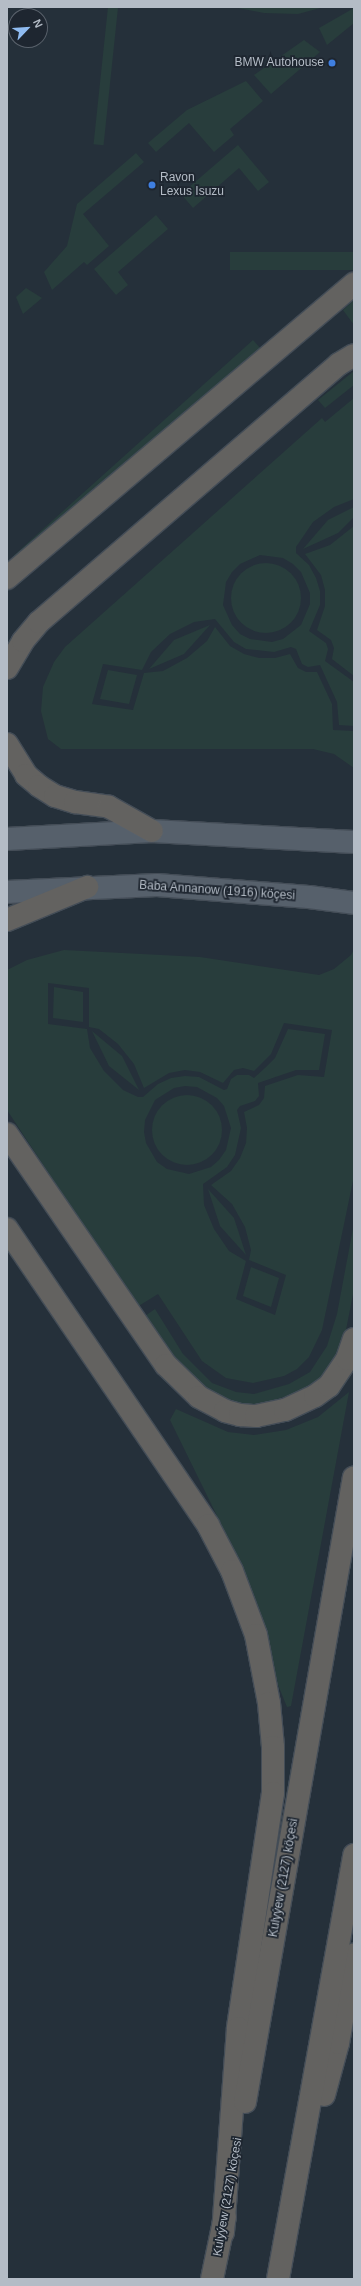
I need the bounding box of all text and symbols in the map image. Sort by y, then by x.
north arrow [8,8,48,48]
text: N [31,17,45,29]
place label: BMW Autohouse [234,56,324,70]
marker: BMW Autohouse [327,58,337,68]
place label: Ravon Lexus Isuzu [160,171,224,199]
marker: Ravon Lexus Isuzu [147,180,157,190]
street label: Baba Annanow (1916) köçesi [138,878,296,904]
street label: Kulyýew (2127) köçesi [266,1818,302,1938]
street label: Kulyýew (2127) köçesi [210,2137,246,2257]

